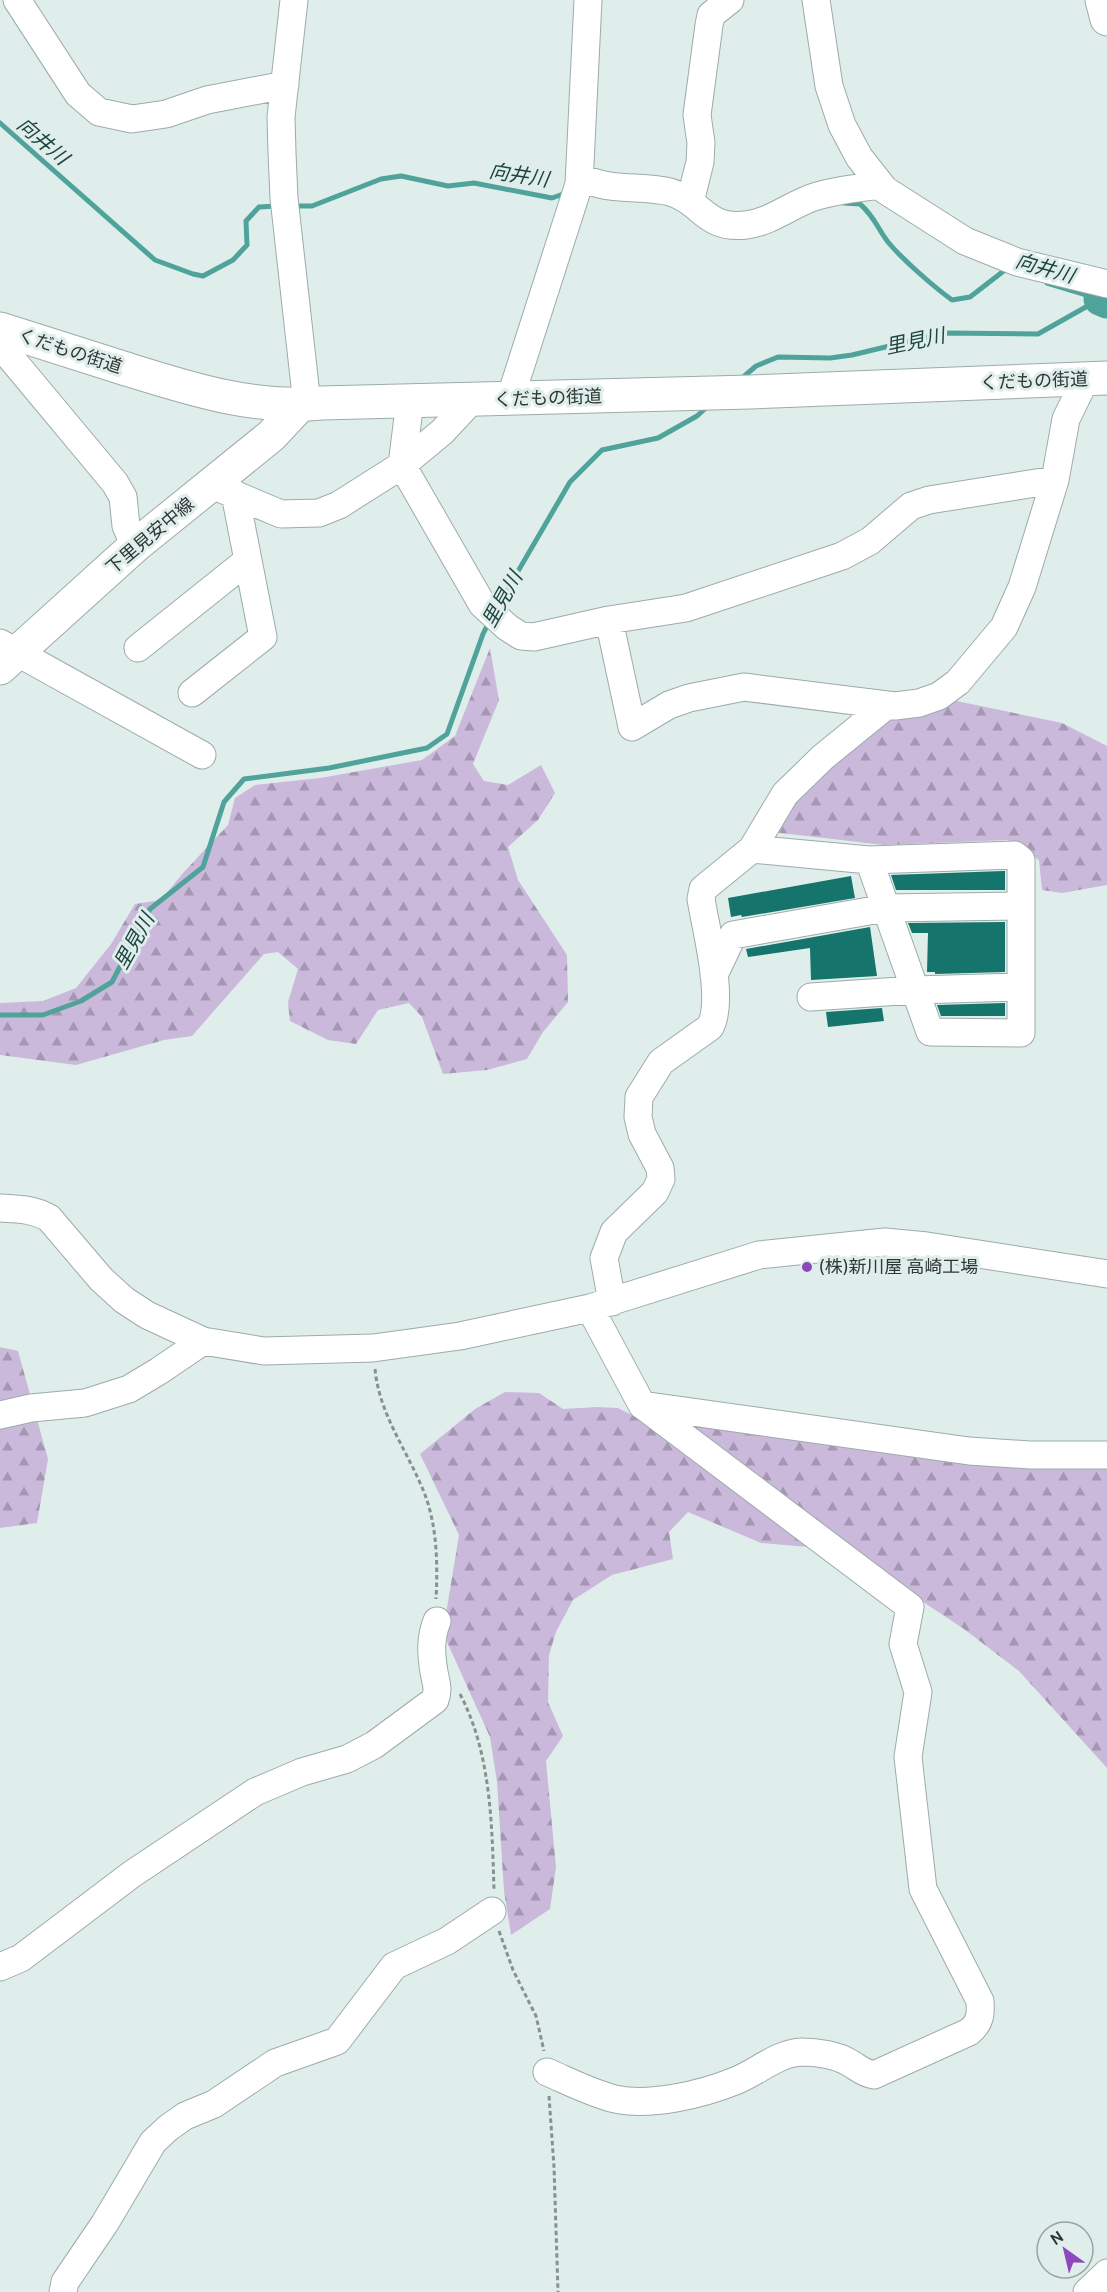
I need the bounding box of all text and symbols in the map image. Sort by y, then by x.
water label: 向井川 [12,112,75,171]
water label: 向井川 [487,158,552,192]
water label: 向井川 [1013,248,1079,288]
water label: 里見川 [883,323,949,359]
street label: くだもの街道 [15,324,125,378]
street label: くだもの街道 [980,368,1088,394]
street label: くだもの街道 [494,385,602,411]
street label: 下里見安中線 [102,493,198,579]
water label: 里見川 [477,565,528,631]
water label: 里見川 [109,907,160,973]
place label: (株)新川屋 高崎工場 [819,1256,978,1278]
marker: (株)新川屋 高崎工場 [800,1260,814,1274]
north arrow [1035,2220,1095,2280]
text: N [1047,2227,1067,2249]

